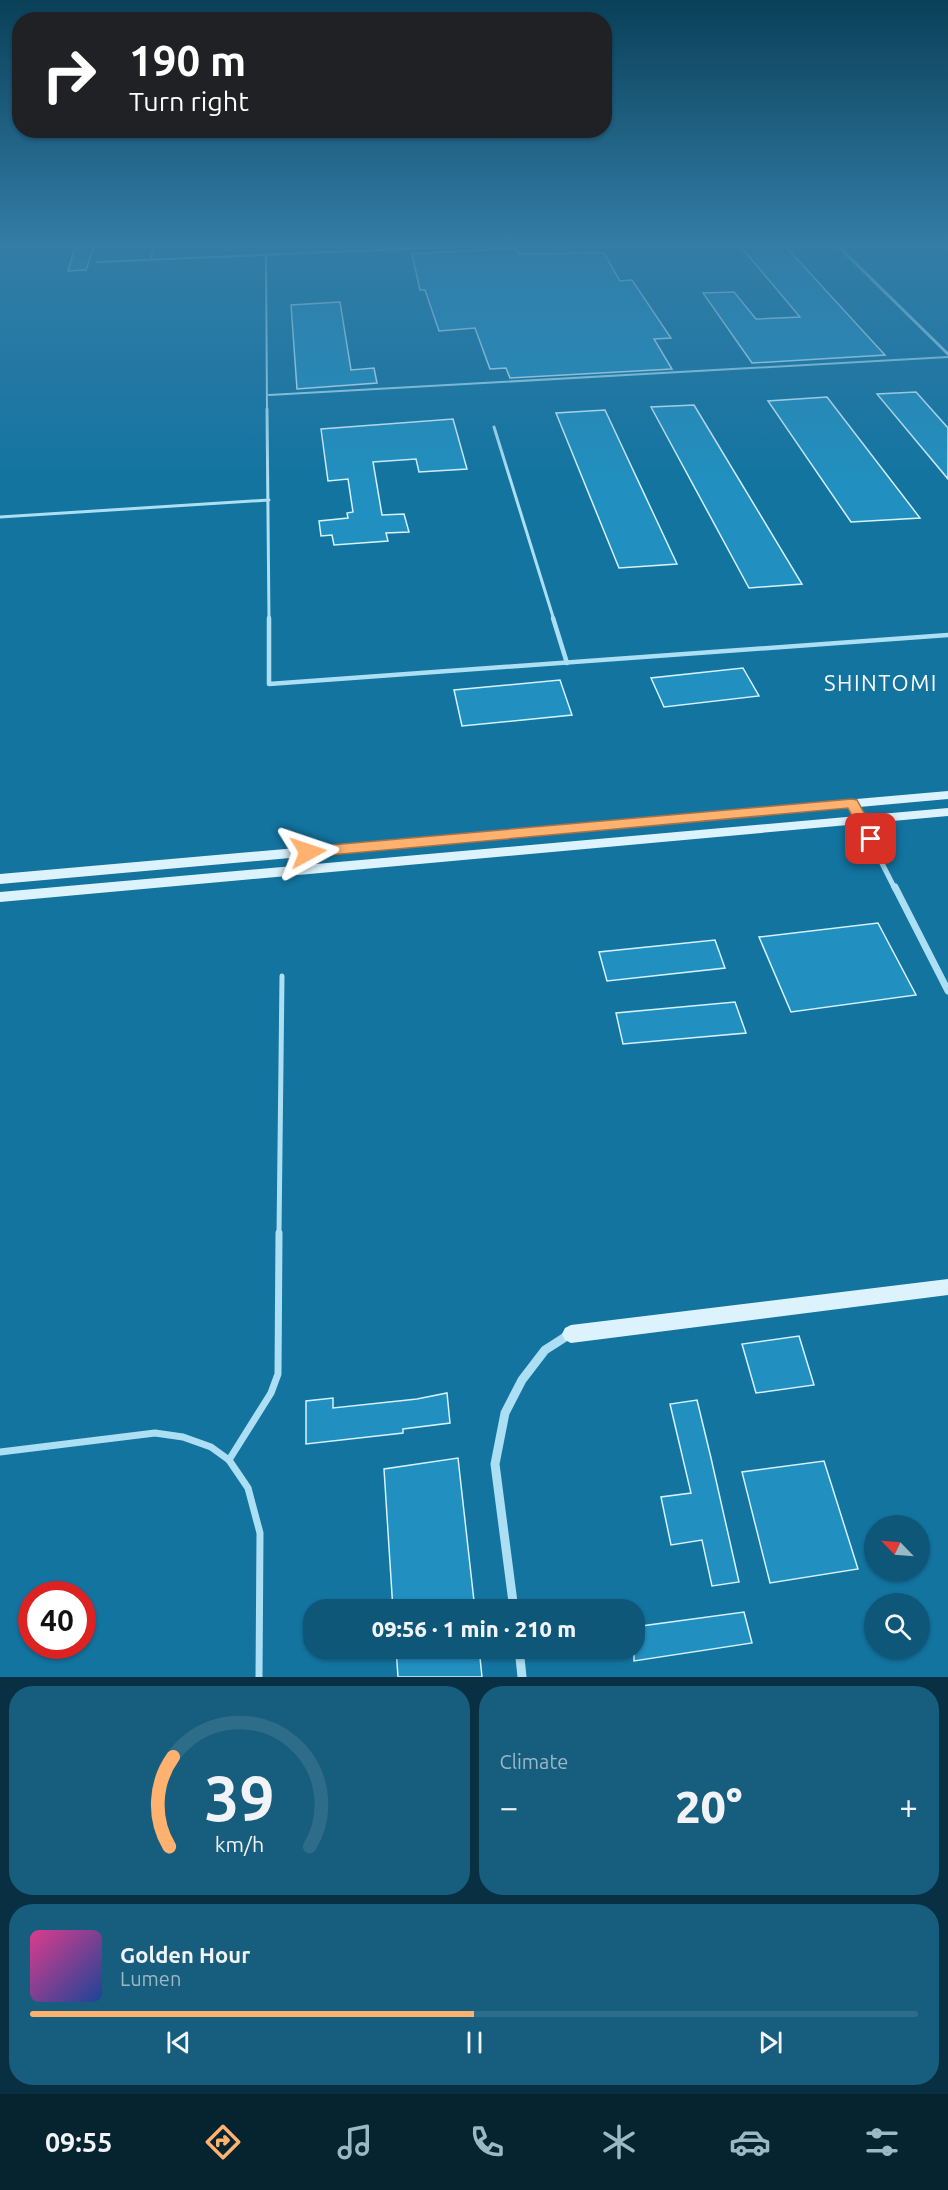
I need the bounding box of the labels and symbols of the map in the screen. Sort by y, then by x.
district label: SHINTOMI [824,670,938,695]
pin [845,813,896,864]
position arrow [276,820,340,884]
north arrow [864,1515,930,1581]
speed limit sign: 40 [18,1581,96,1659]

